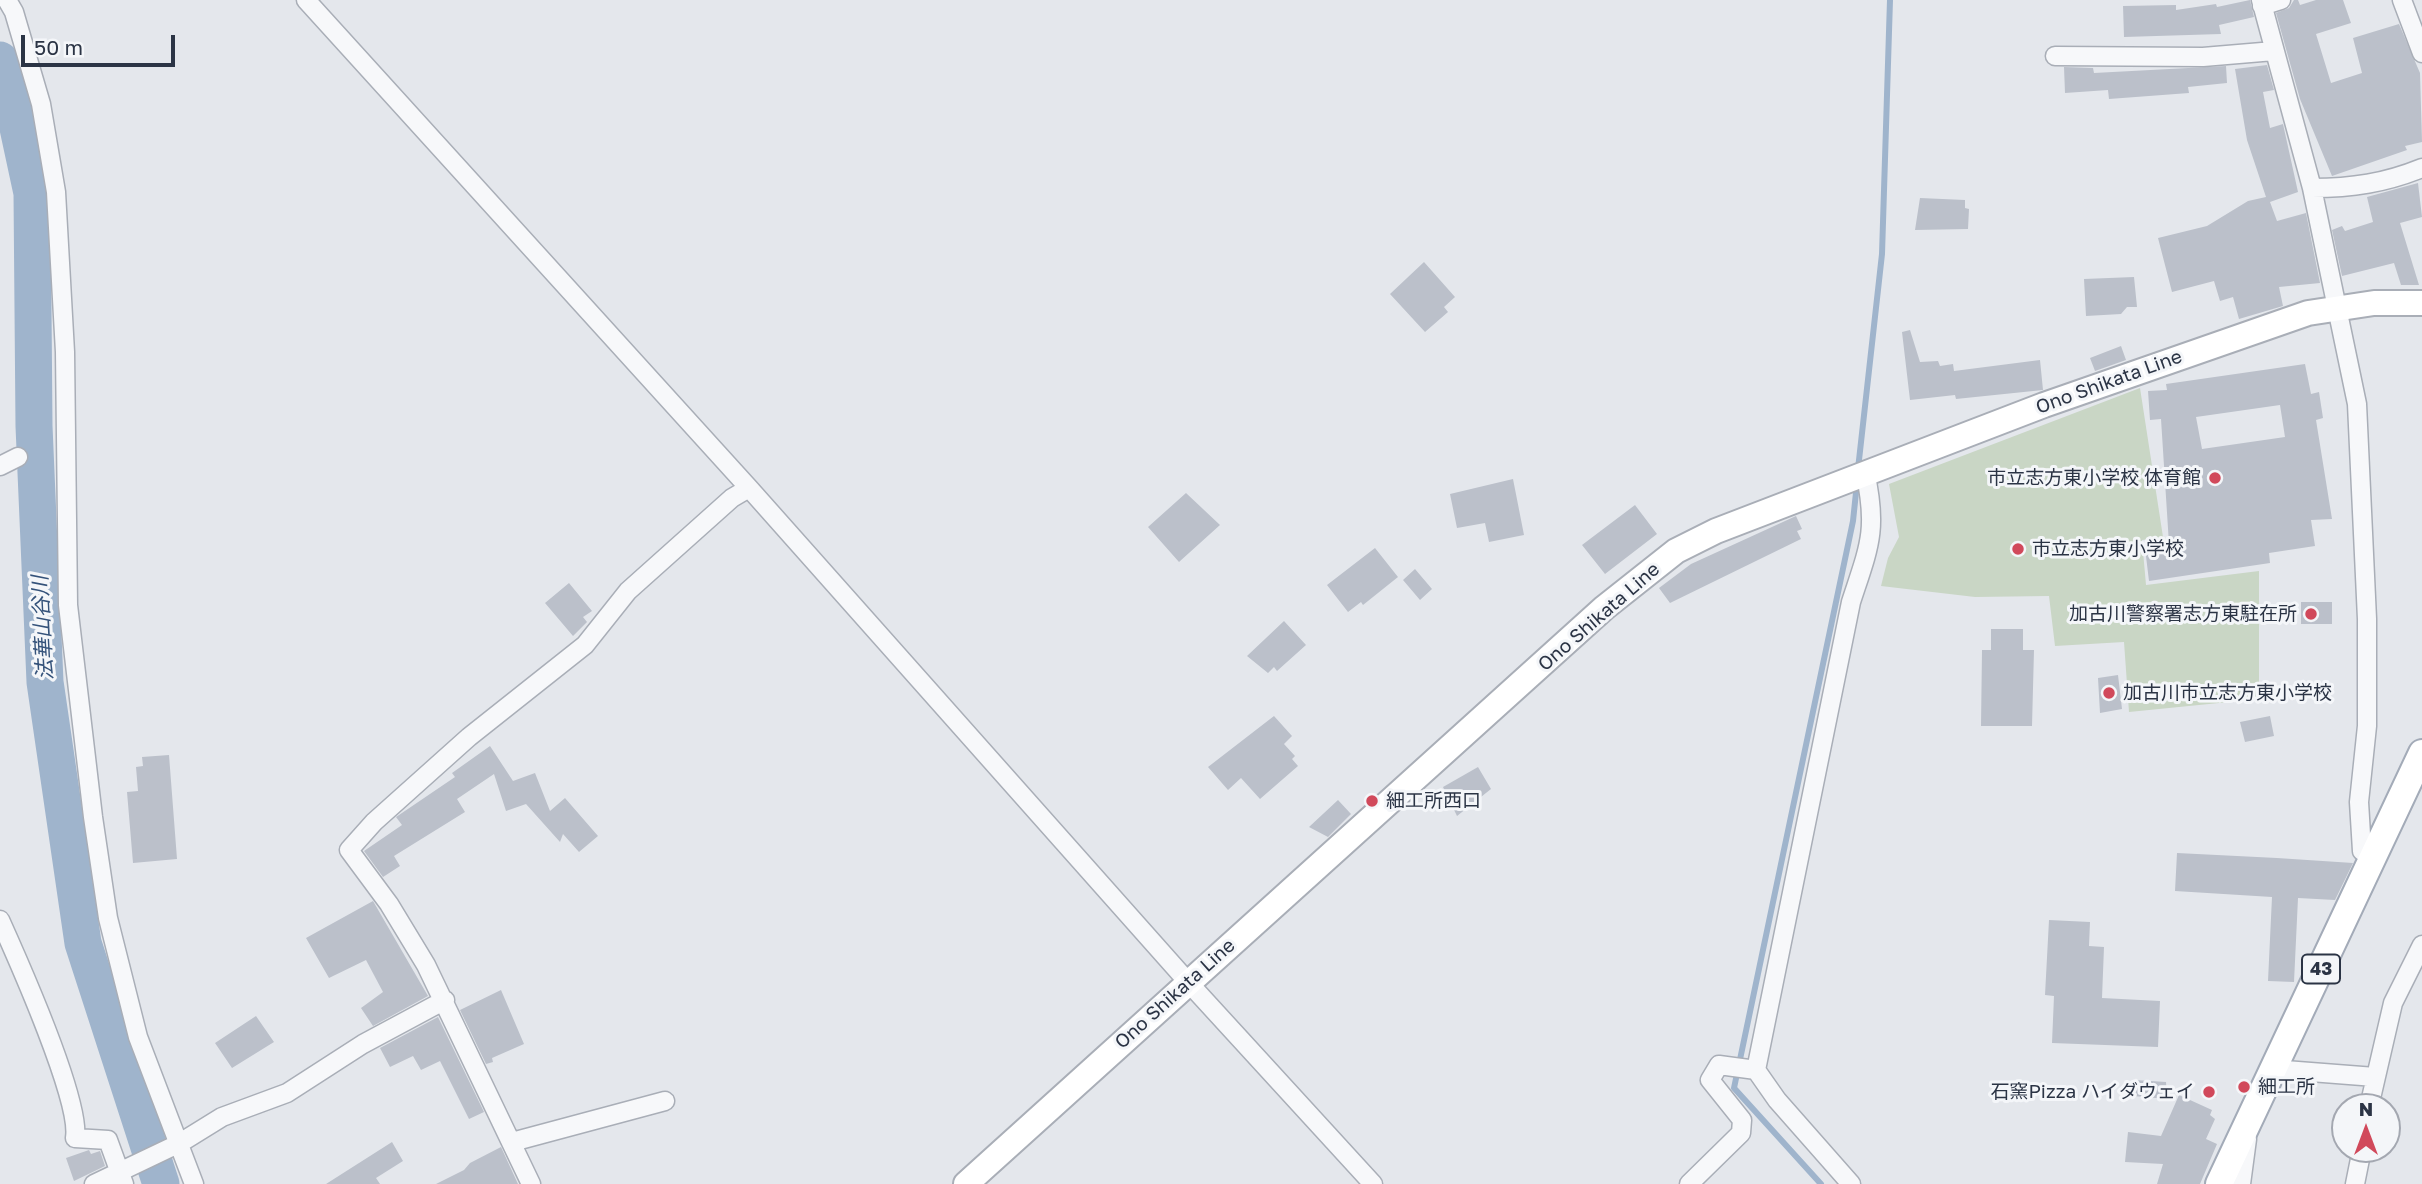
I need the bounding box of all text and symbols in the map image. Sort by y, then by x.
scale bar [24,21,178,65]
text: 50 m [34,34,83,60]
street label: Ono Shikata Line [2033,345,2185,419]
place label: 市立志方東小学校 体育館 [1987,467,2201,489]
marker: 市立志方東小学校 体育館 [2207,470,2223,486]
place label: 市立志方東小学校 [2032,538,2184,560]
marker: 市立志方東小学校 [2010,541,2026,557]
street label: Ono Shikata Line [1534,558,1664,676]
water label: 法華山谷川 [28,575,58,681]
place label: 加古川警察署志方東駐在所 [2069,603,2297,625]
marker: 加古川警察署志方東駐在所 [2303,606,2319,622]
place label: 加古川市立志方東小学校 [2123,682,2332,704]
marker: 加古川市立志方東小学校 [2101,685,2117,701]
place label: 細工所西口 [1386,790,1481,812]
marker: 細工所西口 [1364,793,1380,809]
street label: Ono Shikata Line [1110,934,1240,1054]
road number: 43 [2302,954,2340,984]
place label: 細工所 [2258,1076,2315,1098]
marker: 細工所 [2236,1079,2252,1095]
place label: 石窯Pizza ハイダウェイ [1990,1081,2195,1103]
marker: 石窯Pizza ハイダウェイ [2201,1084,2217,1100]
north arrow [2331,1093,2401,1163]
text: N [2359,1097,2373,1120]

